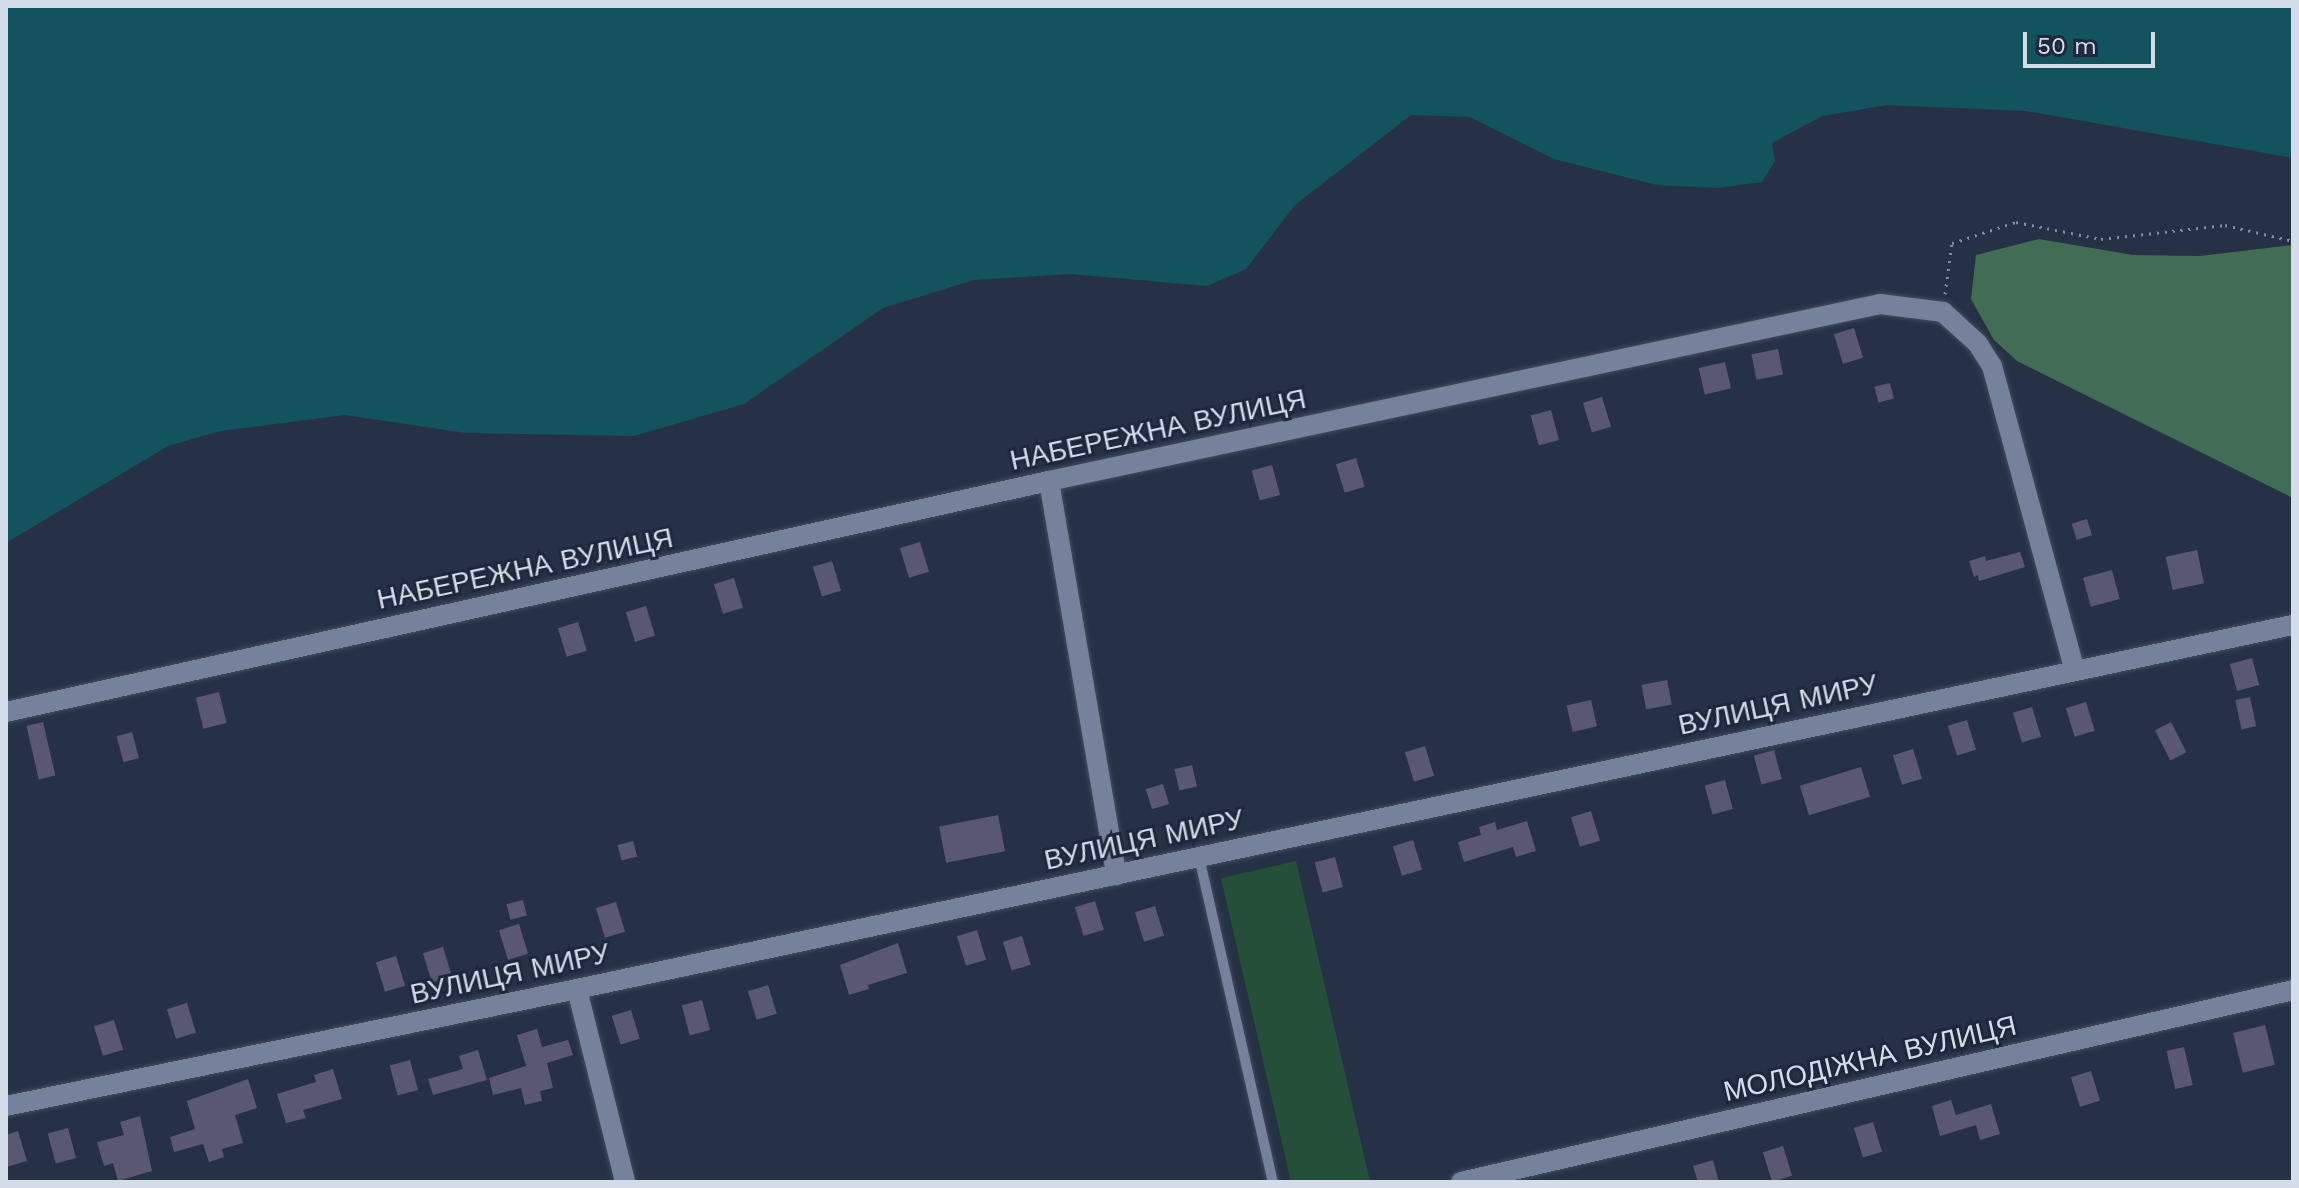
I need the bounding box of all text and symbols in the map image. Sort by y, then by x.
scale bar [2027,16,2159,66]
text: 50 m [2037,32,2097,60]
street label: НАБЕРЕЖНА ВУЛИЦЯ [1007,382,1309,478]
street label: НАБЕРЕЖНА ВУЛИЦЯ [374,521,676,617]
street label: ВУЛИЦЯ МИРУ [1675,667,1881,743]
street label: ВУЛИЦЯ МИРУ [1041,802,1247,878]
street label: ВУЛИЦЯ МИРУ [407,936,613,1012]
street label: МОЛОДІЖНА ВУЛИЦЯ [1720,1009,2020,1109]

